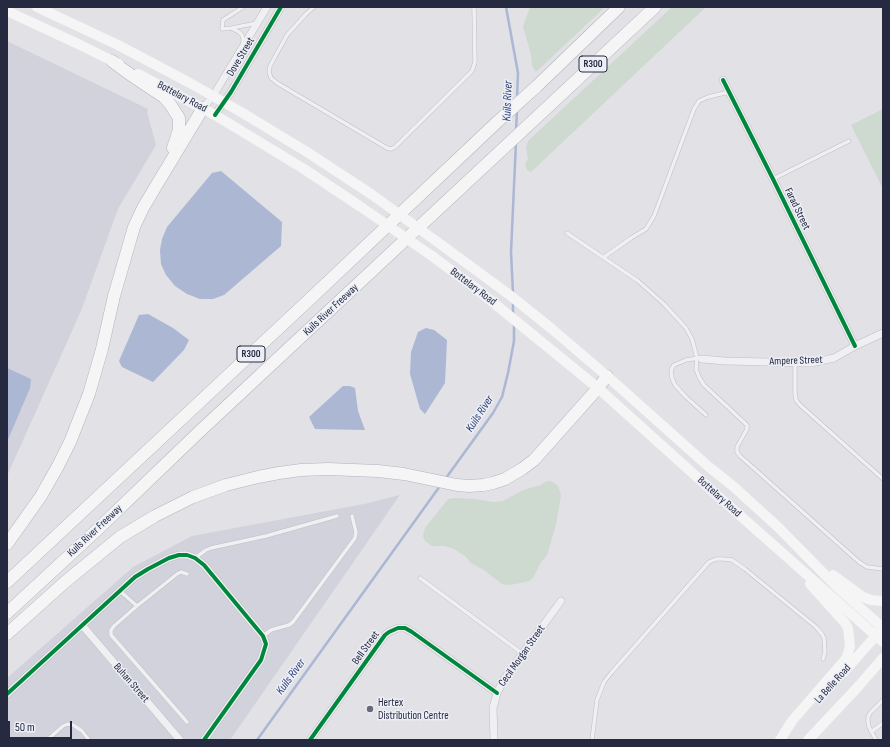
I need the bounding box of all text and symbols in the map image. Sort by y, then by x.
street label: Dove Street [224,35,258,79]
road number: R300 [579,56,607,72]
street label: Bottelary Road [155,78,209,116]
water label: Kuils River [500,80,516,122]
street label: Farad Street [781,186,813,232]
street label: Bottelary Road [447,265,499,309]
street label: Kuils River Freeway [301,281,361,339]
road number: R300 [237,346,265,362]
street label: Ampere Street [769,353,823,369]
water label: Kuils River [463,393,497,435]
street label: Bottelary Road [694,474,744,520]
street label: Kuils River Freeway [65,502,125,560]
street label: Cecil Morgan Street [496,623,548,689]
street label: Bell Street [349,629,383,667]
water label: Kuils River [273,656,309,698]
street label: Buhan Street [110,661,152,705]
street label: La Belle Road [812,662,854,706]
place label: Hertex Distribution Centre [378,696,449,722]
marker: Hertex Distribution Centre [365,704,375,714]
scale bar [10,713,74,739]
text: 50 m [15,720,35,735]

